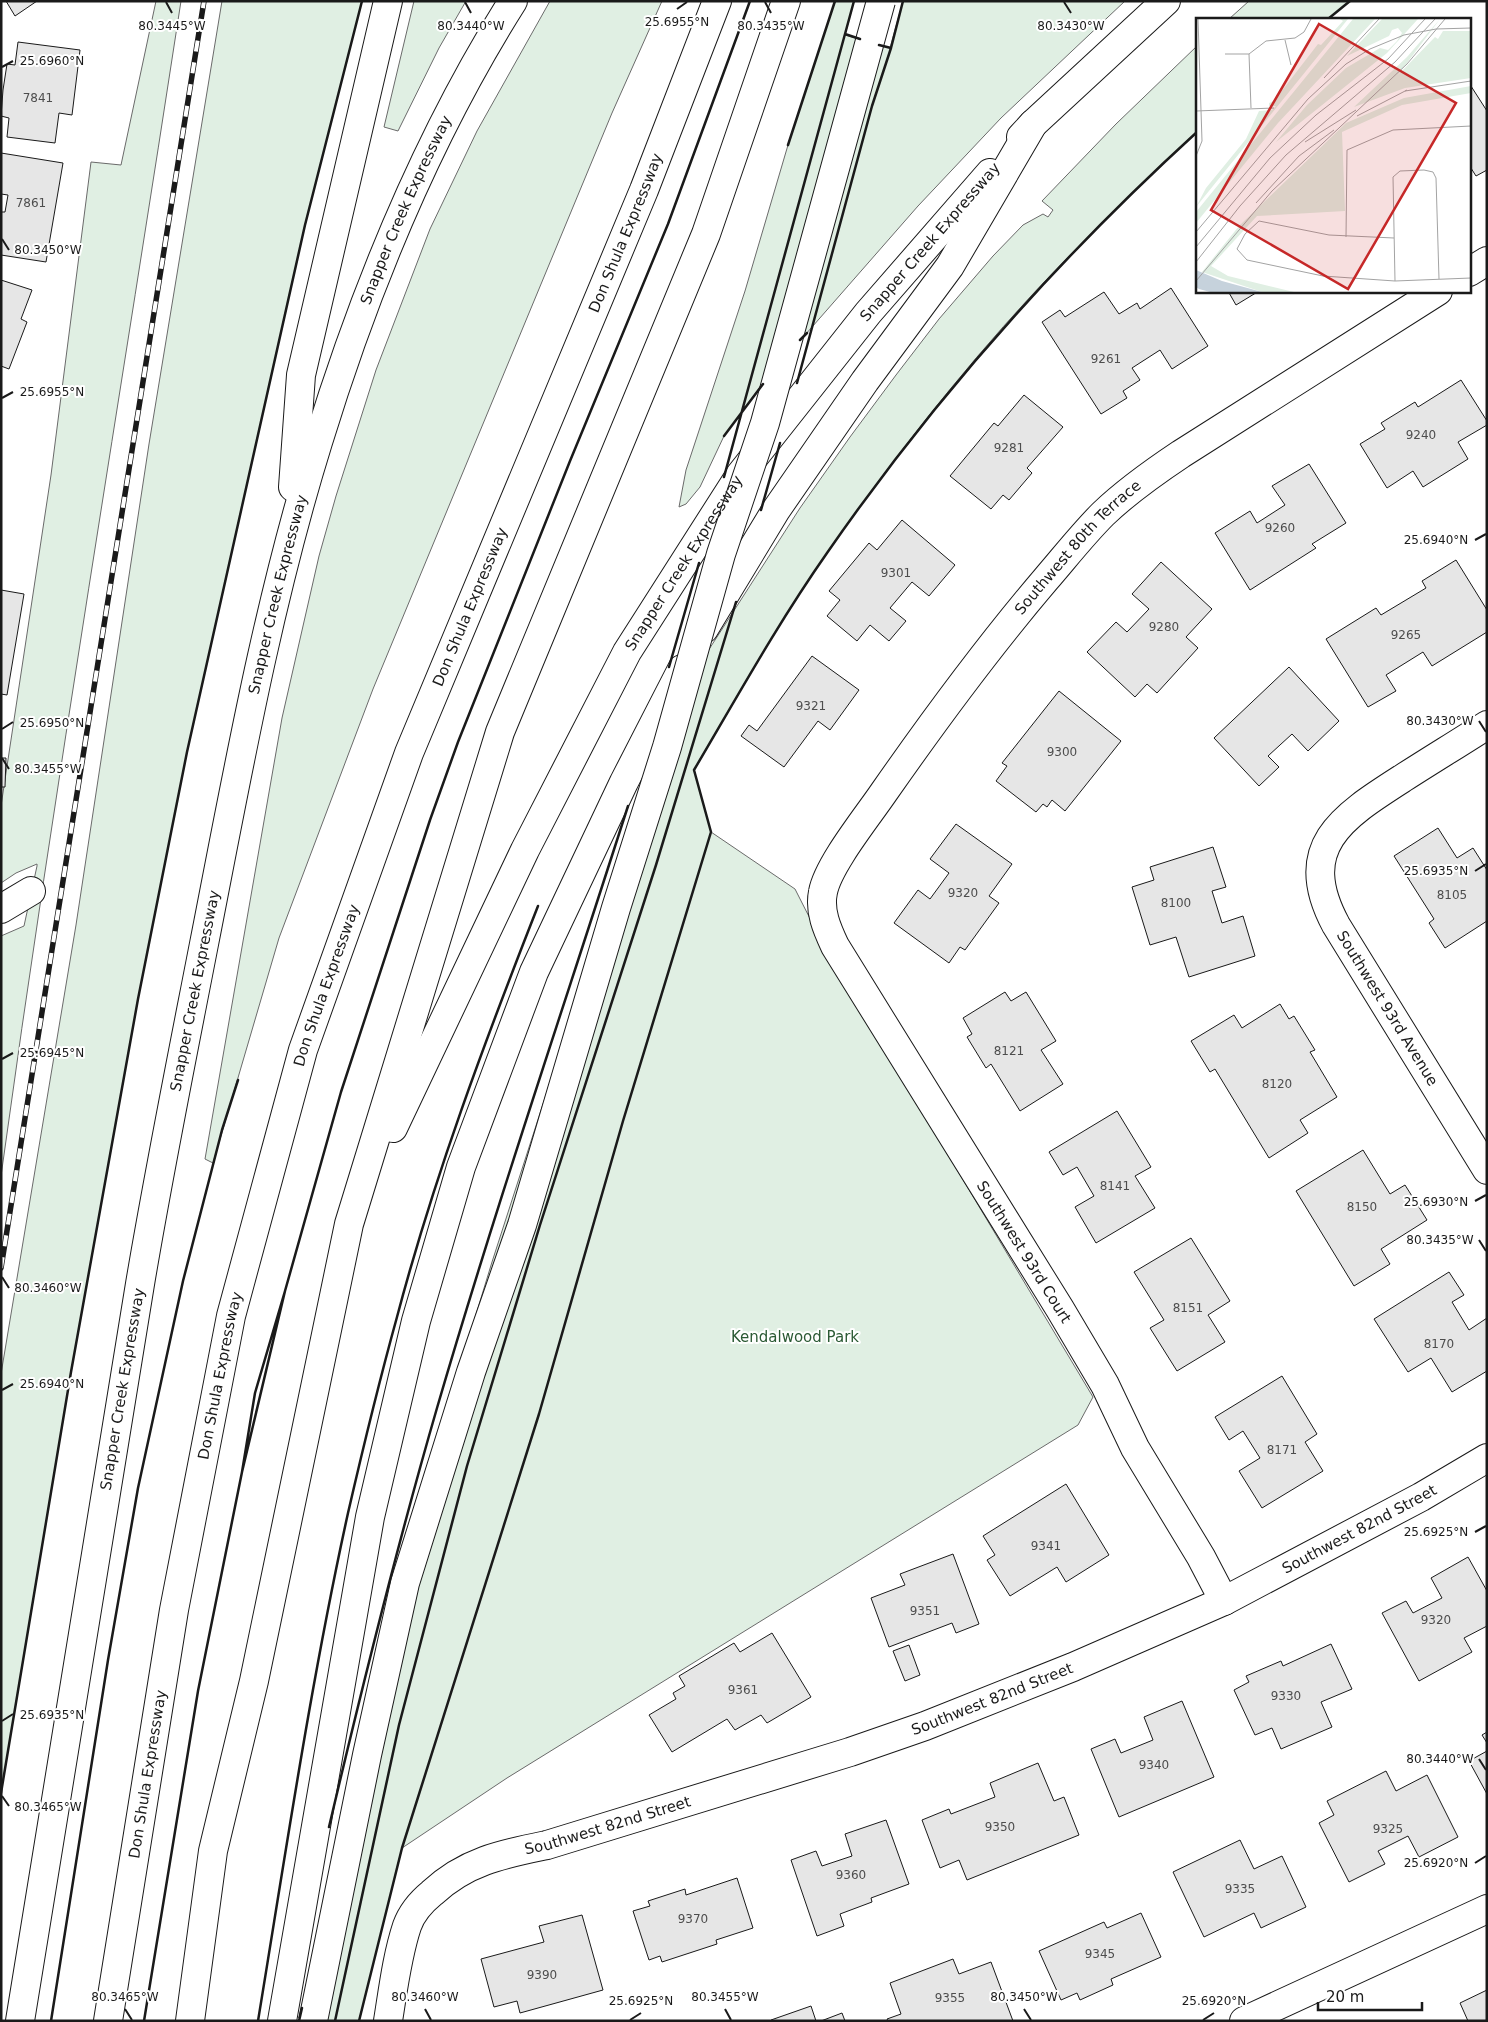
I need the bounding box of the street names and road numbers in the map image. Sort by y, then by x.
street label: Snapper Creek Expressway [357,112,455,307]
street label: Don Shula Expressway [585,151,666,315]
street label: Snapper Creek Expressway [856,159,1004,325]
street label: Snapper Creek Expressway [621,472,747,654]
street label: Southwest 80th Terrace [1011,476,1145,618]
street label: Snapper Creek Expressway [245,493,311,696]
street label: Don Shula Expressway [429,525,511,689]
street label: Snapper Creek Expressway [166,889,223,1093]
street label: Don Shula Expressway [290,902,363,1068]
street label: Southwest 93rd Avenue [1333,927,1442,1089]
street label: Southwest 93rd Court [973,1178,1075,1326]
street label: Snapper Creek Expressway [97,1287,148,1492]
street label: Don Shula Expressway [194,1290,246,1461]
street label: Southwest 82nd Street [1279,1481,1440,1578]
street label: Southwest 82nd Street [909,1659,1076,1739]
street label: Don Shula Expressway [125,1688,170,1860]
street label: Southwest 82nd Street [523,1792,693,1858]

